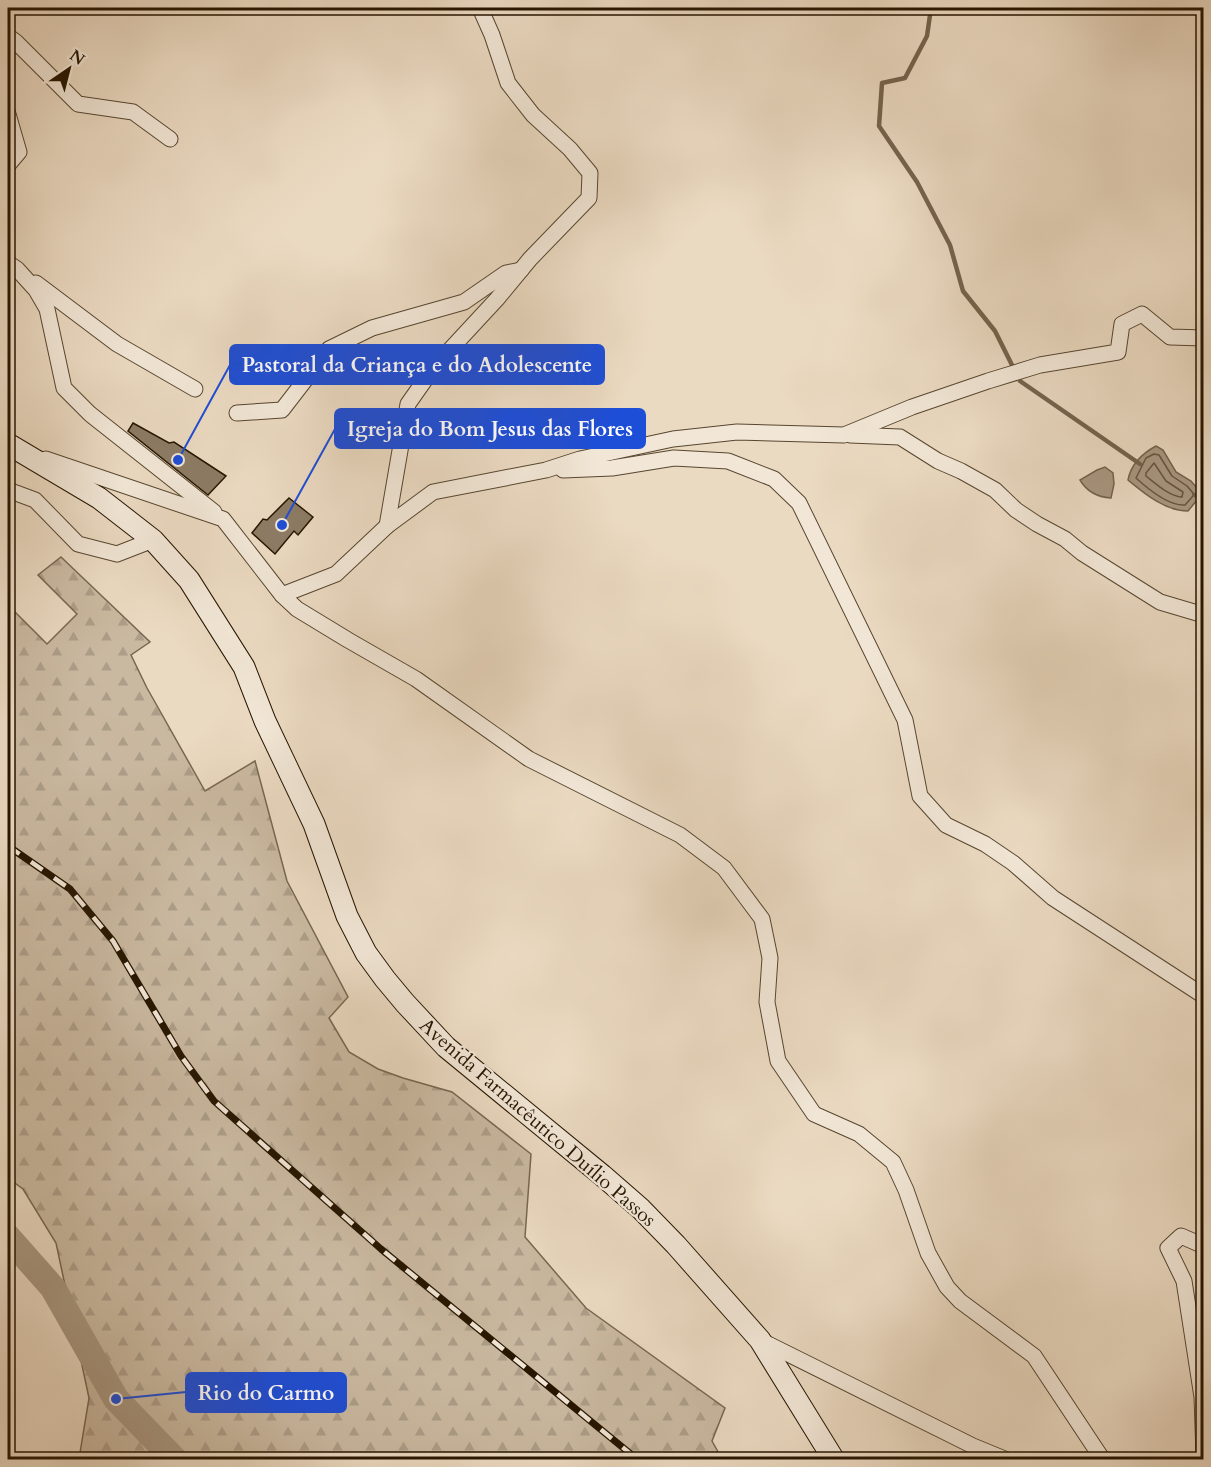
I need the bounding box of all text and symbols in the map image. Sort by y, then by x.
north arrow [39,39,99,99]
text: N [65,45,89,71]
callout: Pastoral da Criança e do Adolescente [230,345,604,384]
text: Pastoral da Criança e do Adolescente [242,351,592,380]
callout: Igreja do Bom Jesus das Flores [335,409,645,448]
text: Igreja do Bom Jesus das Flores [347,415,633,444]
street label: Avenida Farmacêutico Duílio Passos [414,1012,662,1233]
callout: Rio do Carmo [186,1373,346,1412]
text: Rio do Carmo [198,1379,334,1408]

